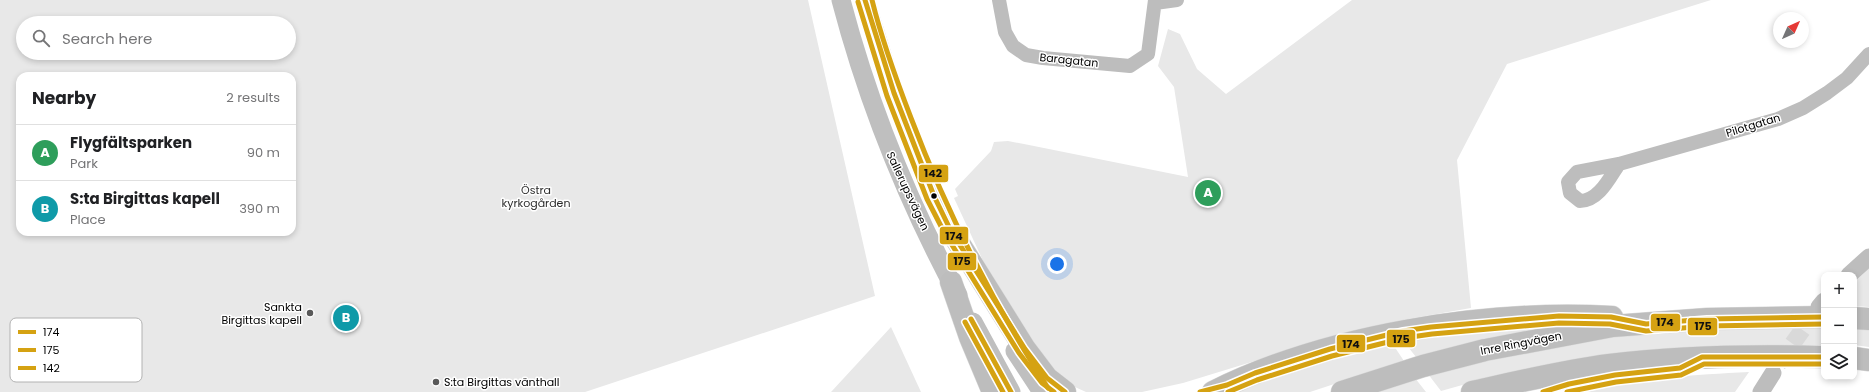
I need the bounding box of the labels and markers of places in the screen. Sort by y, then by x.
pin: A [1195,178,1221,208]
unlabelled marker [929,191,939,201]
place label: Sankta Birgittas kapell [221,299,302,328]
pin: B [333,303,359,333]
marker: Sankta Birgittas kapell [305,308,315,318]
place label: S:ta Birgittas vänthall [444,374,560,390]
marker: S:ta Birgittas vänthall [431,377,441,387]

